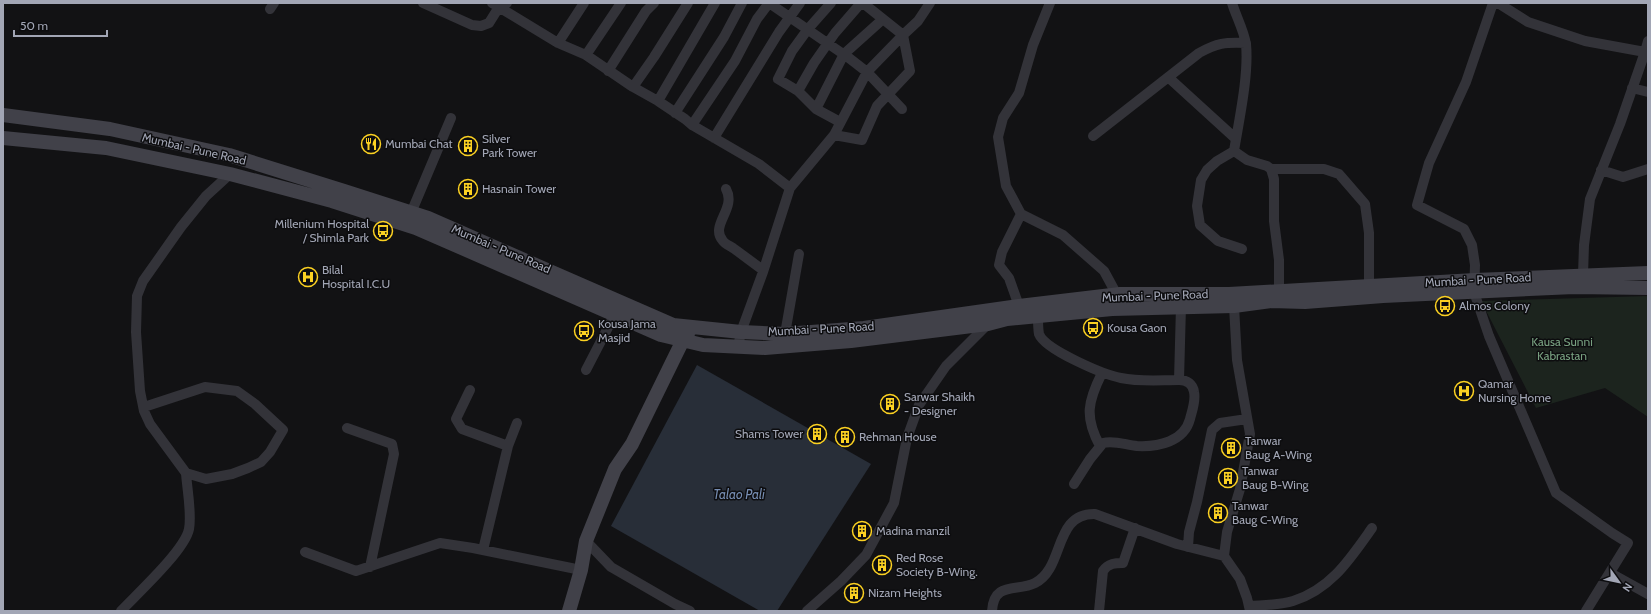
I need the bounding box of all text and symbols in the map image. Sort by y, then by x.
scale bar [14,12,107,38]
text: 50 m [20,18,48,33]
street label: Mumbai - Pune Road [141,129,248,168]
place label: Silver Park Tower [482,131,537,160]
restaurant icon: Mumbai Chat [360,133,382,155]
building icon: Silver Park Tower [457,135,479,157]
place label: Mumbai Chat [385,136,453,151]
building icon: Hasnain Tower [457,178,479,200]
place label: Hasnain Tower [482,181,556,196]
place label: Millenium Hospital / Shimla Park [275,216,370,245]
bus stop icon: Millenium Hospital / Shimla Park [372,220,394,242]
street label: Mumbai - Pune Road [449,221,553,276]
place label: Bilal Hospital I.C.U [322,262,390,291]
hospital icon: Bilal Hospital I.C.U [297,266,319,288]
street label: Mumbai - Pune Road [1424,269,1532,290]
street label: Mumbai - Pune Road [1101,286,1208,305]
bus stop icon: Almos Colony [1434,295,1456,317]
place label: Almos Colony [1459,298,1530,313]
place label: Kousa Jama Masjid [598,316,656,345]
bus stop icon: Kousa Gaon [1082,317,1104,339]
street label: Mumbai - Pune Road [767,318,875,339]
bus stop icon: Kousa Jama Masjid [573,320,595,342]
place label: Kousa Gaon [1107,320,1167,335]
park label: Kausa Sunni Kabrastan [1531,334,1593,363]
place label: Qamar Nursing Home [1478,376,1551,405]
hospital icon: Qamar Nursing Home [1453,380,1475,402]
place label: Sarwar Shaikh - Designer [904,389,975,418]
building icon: Sarwar Shaikh - Designer [879,393,901,415]
building icon: Shams Tower [806,423,828,445]
place label: Shams Tower [735,426,803,441]
building icon: Rehman House [834,426,856,448]
place label: Rehman House [859,429,937,444]
place label: Tanwar Baug A-Wing [1245,433,1313,462]
building icon: Tanwar Baug A-Wing [1220,437,1242,459]
place label: Tanwar Baug B-Wing [1242,463,1310,492]
building icon: Tanwar Baug B-Wing [1217,467,1239,489]
water label: Talao Pali [713,486,765,502]
place label: Tanwar Baug C-Wing [1232,498,1299,527]
building icon: Tanwar Baug C-Wing [1207,502,1229,524]
building icon: Madina manzil [851,520,873,542]
place label: Madina manzil [876,523,950,538]
place label: Red Rose Society B-Wing. [896,550,978,579]
building icon: Red Rose Society B-Wing. [871,554,893,576]
north arrow [1599,562,1639,602]
text: N [1619,580,1635,595]
building icon: Nizam Heights [843,582,865,604]
place label: Nizam Heights [868,585,942,600]

